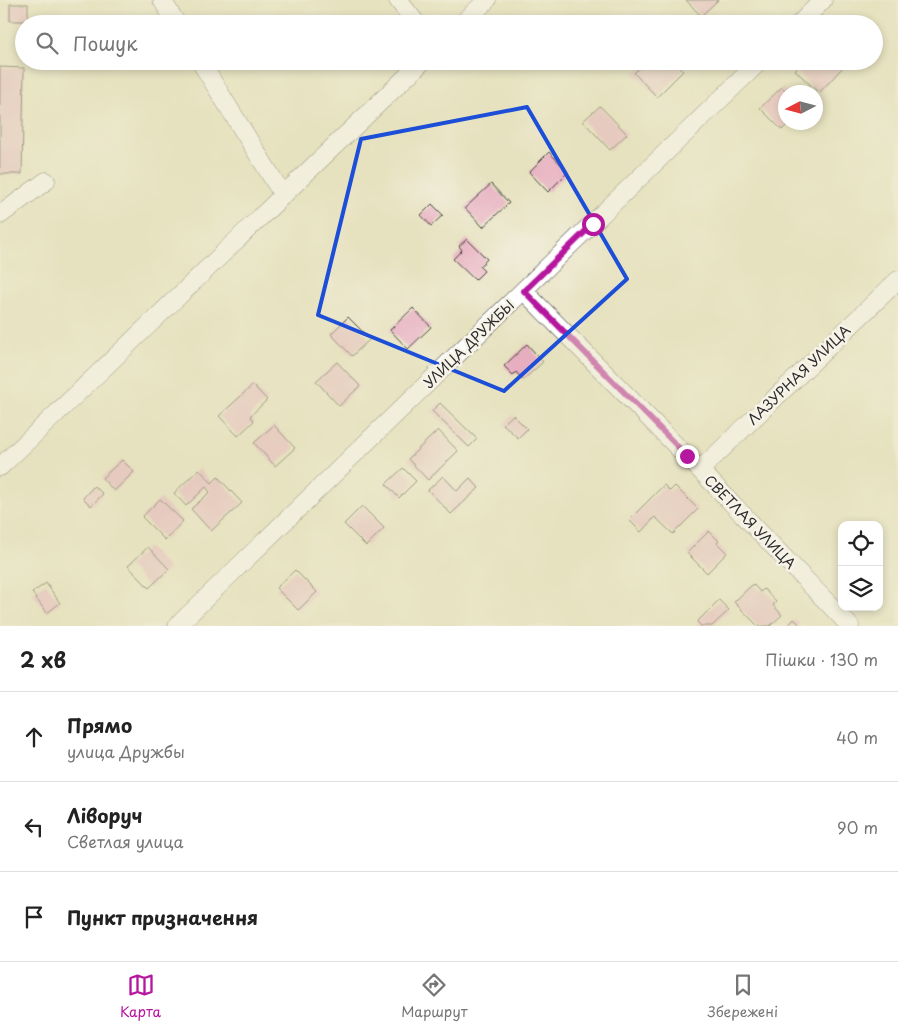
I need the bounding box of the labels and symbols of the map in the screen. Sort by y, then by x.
north arrow [778,85,823,130]
route start [582,213,605,236]
street label: УЛИЦА ДРУЖБЫ [418,295,519,393]
street label: ЛАЗУРНАЯ УЛИЦА [742,320,855,429]
route end [676,445,699,468]
street label: СВЕТЛАЯ УЛИЦА [700,470,801,574]

